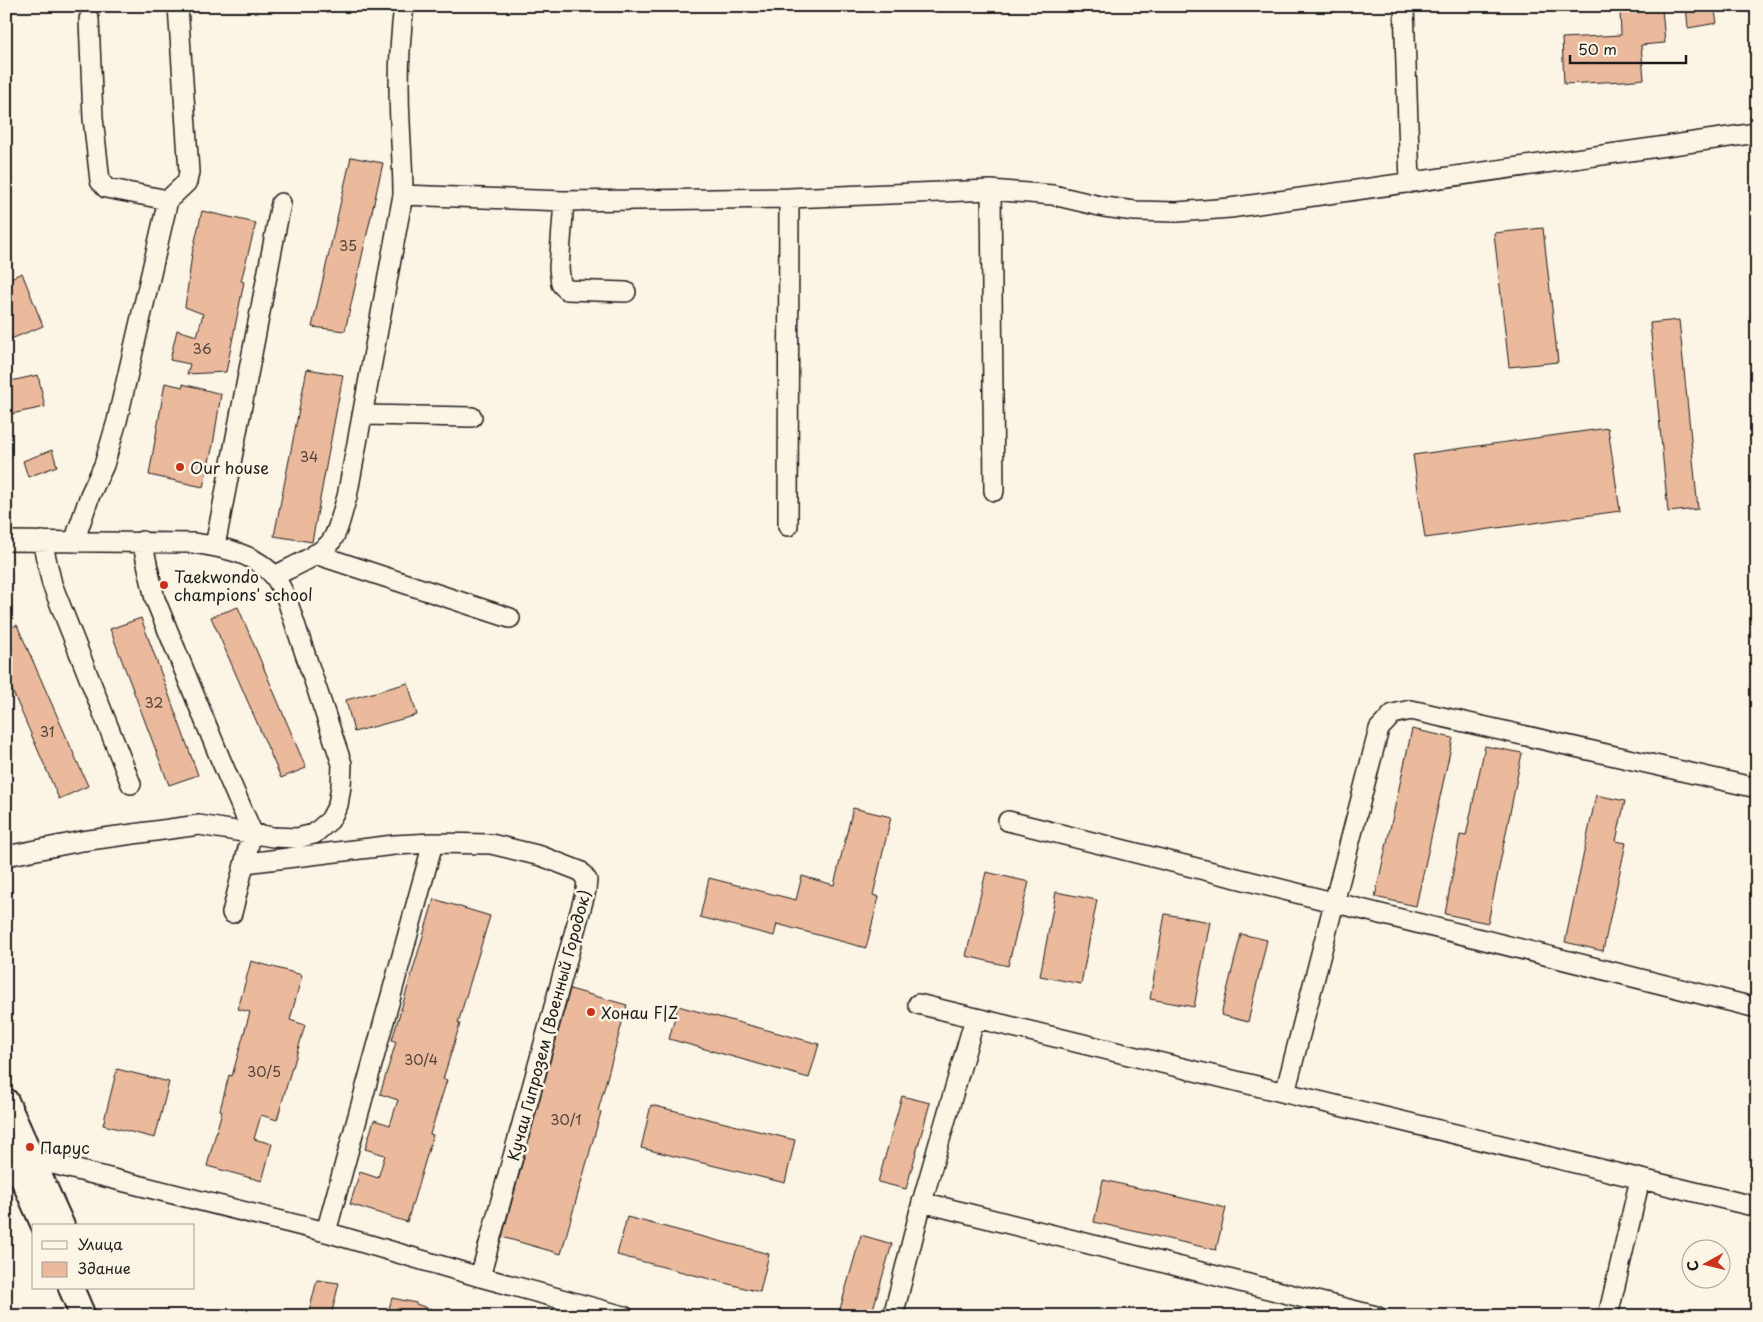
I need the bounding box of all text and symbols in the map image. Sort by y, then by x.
scale bar [1570,32,1687,64]
text: 50 m [1578,37,1617,60]
house number: 35 [339,235,357,256]
house number: 36 [192,338,212,359]
house number: 34 [300,446,318,467]
place label: Our house [190,455,269,479]
marker: Our house [174,461,186,473]
place label: Taekwondo champions' school [174,564,313,606]
marker: Taekwondo champions' school [158,579,170,591]
house number: 32 [145,692,163,713]
house number: 31 [40,721,54,742]
street label: Кучаи Гипрозем (Военный Городок) [500,887,596,1163]
place label: Хонаи F|Z [601,1000,678,1024]
marker: Хонаи F|Z [585,1006,597,1018]
house number: 30/4 [404,1049,438,1070]
house number: 30/5 [247,1061,281,1082]
house number: 30/1 [550,1109,582,1130]
place label: Парус [40,1135,90,1159]
marker: Парус [24,1141,36,1153]
legend [32,1224,195,1290]
text: Улица [78,1232,123,1255]
north arrow [1680,1240,1730,1290]
text: Здание [78,1256,131,1279]
text: С [1682,1259,1704,1273]

